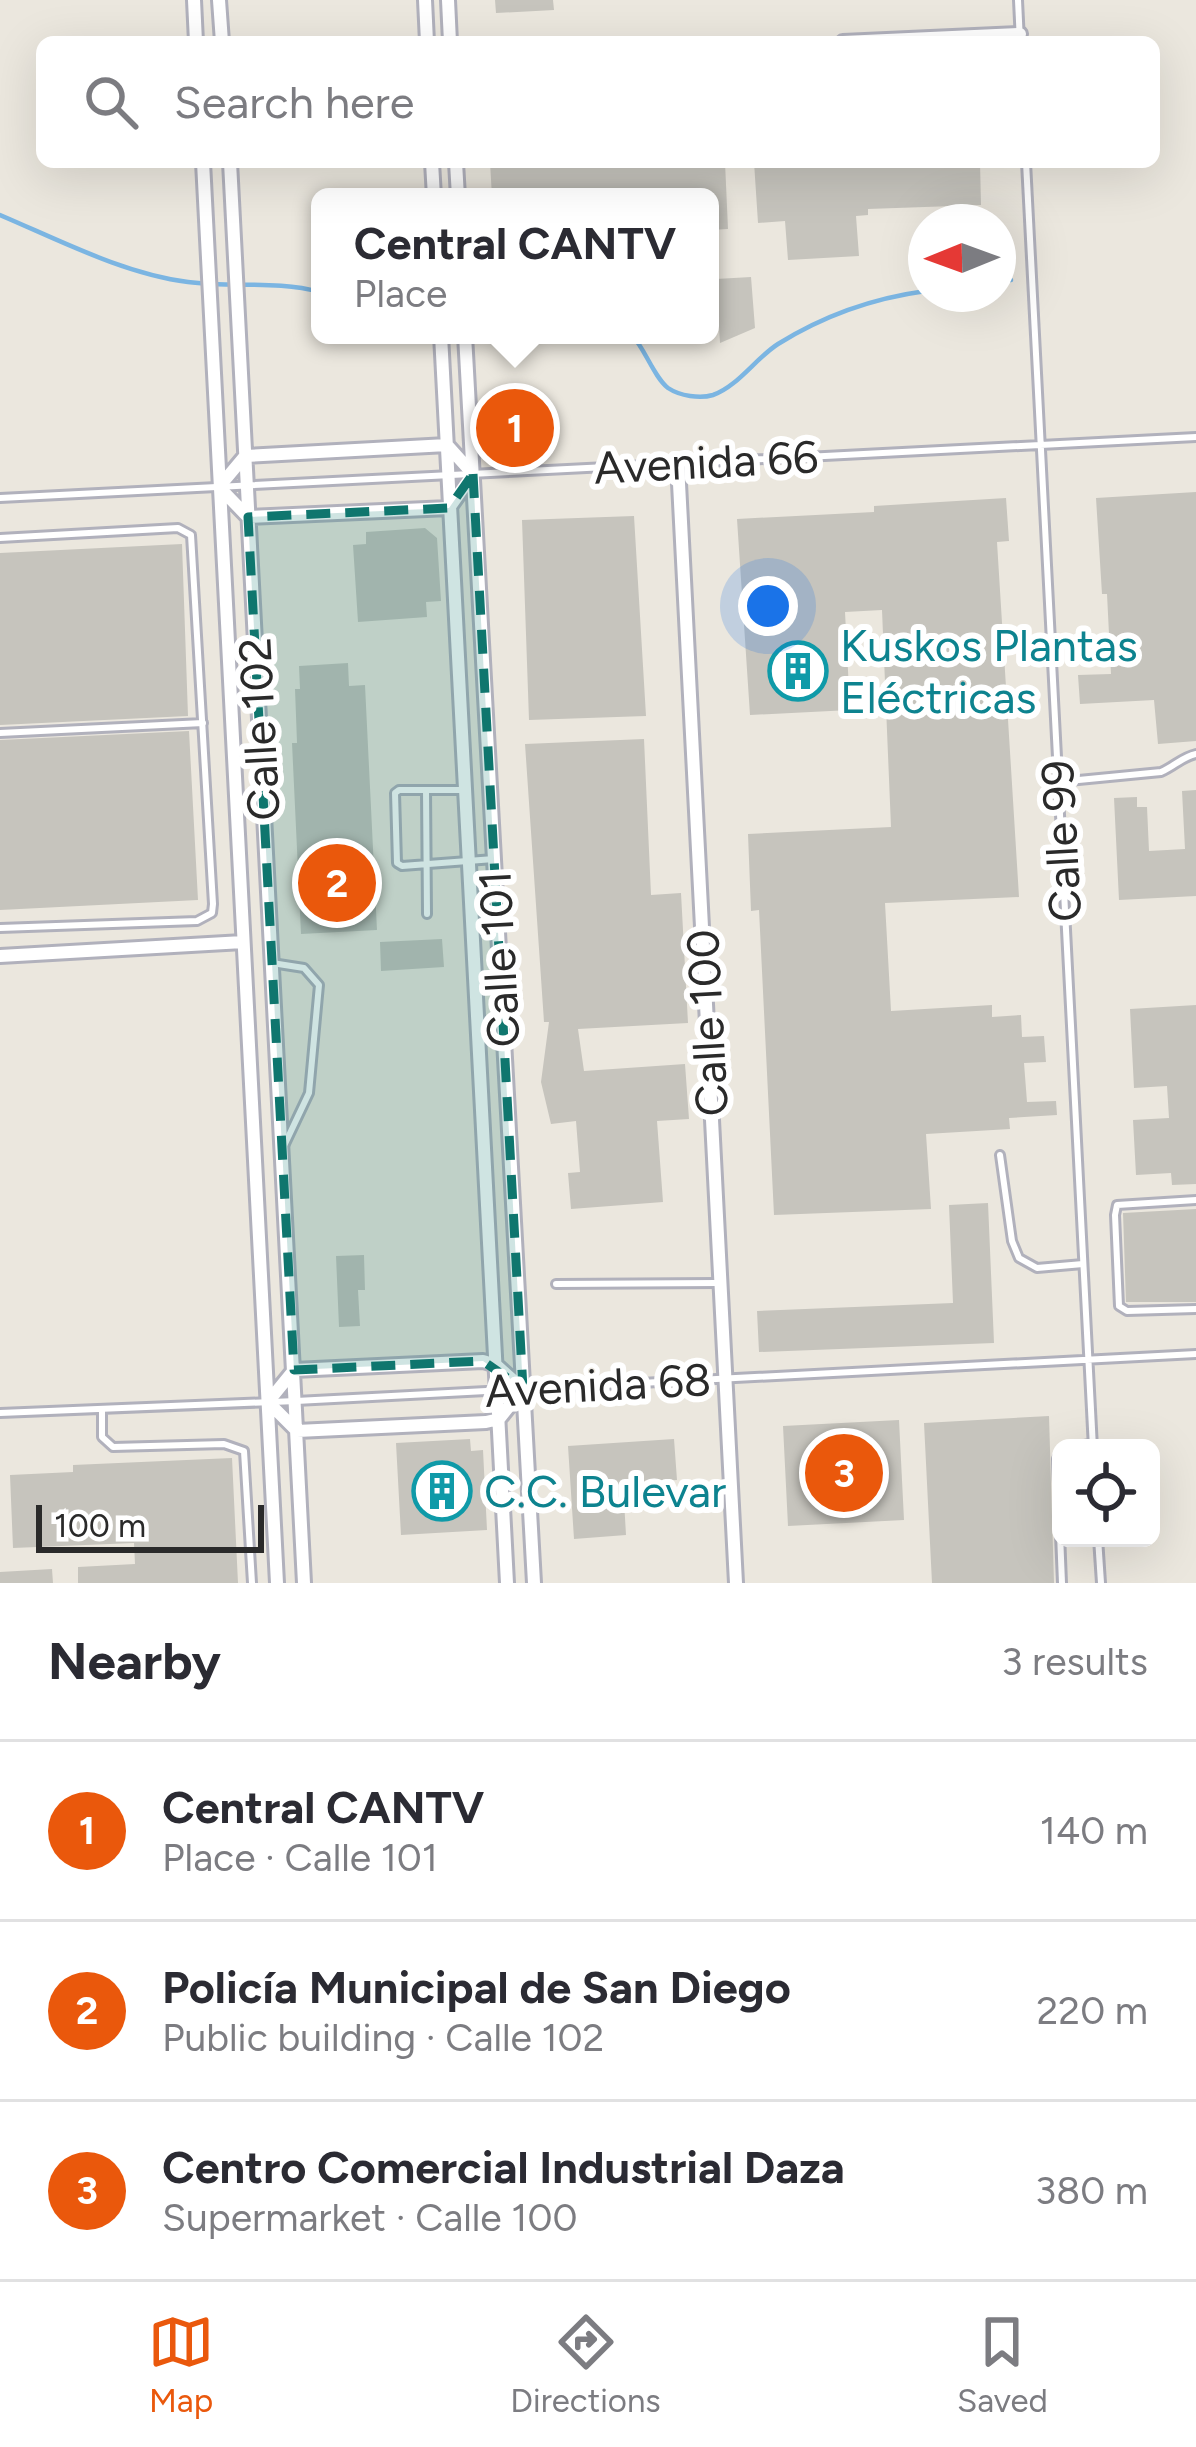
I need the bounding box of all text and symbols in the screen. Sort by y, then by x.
search box [36,36,1160,168]
icon: search [78,69,144,135]
text: Search here [174,75,414,129]
popup [311,188,719,344]
north arrow [908,204,1016,312]
text: Central CANTV [354,216,676,270]
text: Place [354,270,447,317]
pin: 1 [476,383,554,473]
street label: Avenida 66 [593,429,819,495]
your location [738,576,798,636]
place label: Kuskos Plantas Eléctricas [840,618,1138,724]
street label: Calle 102 [227,636,291,822]
building icon: Kuskos Plantas Eléctricas [767,640,829,702]
street label: Calle 99 [1030,759,1092,923]
pin: 2 [298,838,376,928]
street label: Calle 101 [467,869,531,1049]
street label: Calle 100 [675,928,739,1118]
street label: Avenida 68 [483,1352,713,1418]
pin: 3 [805,1428,883,1518]
map controls [1052,1439,1160,1547]
button: locate [1052,1439,1160,1547]
building icon: C.C. Bulevar [411,1460,473,1522]
place label: C.C. Bulevar [484,1464,726,1518]
scale bar [36,1499,264,1552]
text: 100 m [54,1506,146,1545]
text: Nearby [48,1631,221,1692]
text: 3 results [1001,1638,1148,1685]
text: Central CANTV [162,1780,484,1834]
text: 1 [79,1807,95,1854]
text: 140 m [1040,1807,1148,1854]
text: Place · Calle 101 [162,1834,438,1881]
text: Policía Municipal de San Diego [162,1960,791,2014]
text: 2 [76,1987,98,2034]
text: 220 m [1037,1987,1148,2034]
text: Public building · Calle 102 [162,2014,604,2061]
text: Centro Comercial Industrial Daza [162,2140,845,2194]
text: 3 [76,2167,98,2214]
text: 380 m [1035,2167,1148,2214]
text: Supermarket · Calle 100 [162,2194,577,2241]
tab: Map [148,2309,214,2420]
tab: Directions [510,2309,661,2420]
tab: Saved [957,2309,1048,2420]

